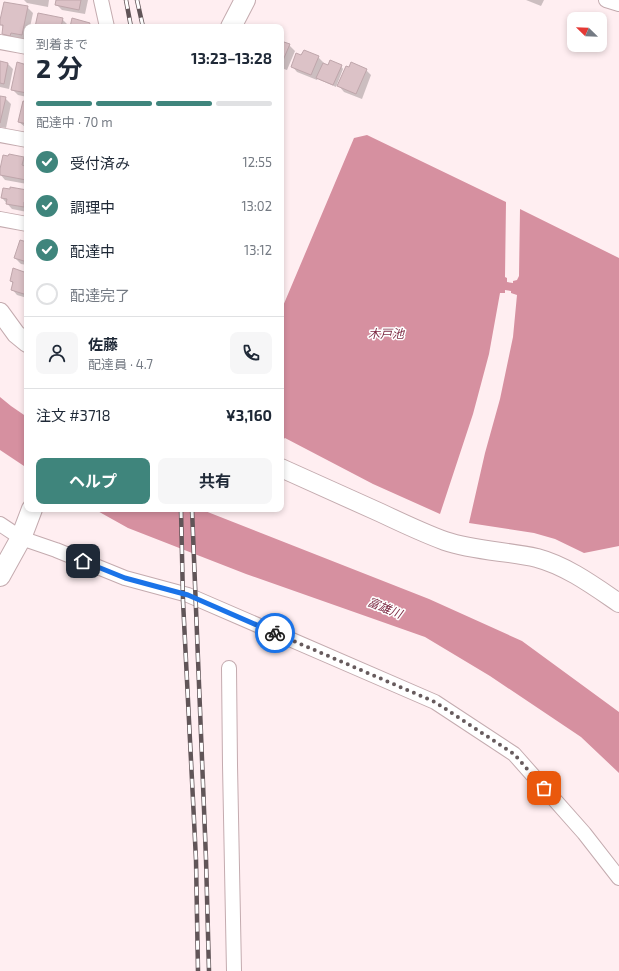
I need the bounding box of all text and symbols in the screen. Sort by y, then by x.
north arrow [567,12,607,52]
map controls [567,12,607,52]
text: 到着まで [36,36,88,52]
text: 13:23–13:28 [191,49,272,67]
text: 2 分 [36,52,83,83]
text: 配達中 · 70 m [36,114,113,130]
icon: check [36,151,58,173]
text: 受付済み [70,154,130,172]
text: 12:55 [243,154,272,170]
icon: check [36,195,58,217]
text: 調理中 [70,198,115,216]
text: 13:02 [241,198,272,214]
icon: check [36,239,58,261]
text: 配達中 [70,242,115,260]
text: 13:12 [244,242,272,258]
text: 配達完了 [70,286,130,304]
water label: 木戸池 [368,326,405,340]
button: person [36,332,78,374]
button: phone [230,332,272,374]
text: 佐藤 [88,335,118,353]
text: 配達員 · 4.7 [88,356,153,372]
text: 注文 #3718 [36,406,111,424]
text: ¥3,160 [226,406,272,424]
button: ヘルプ [36,458,150,504]
button: 共有 [158,458,272,504]
pin [66,544,100,578]
icon: home [72,550,94,572]
water label: 富雄川 [366,594,406,621]
courier [255,613,295,653]
icon: bike [264,622,286,644]
pin [527,771,561,805]
icon: bag [533,777,555,799]

